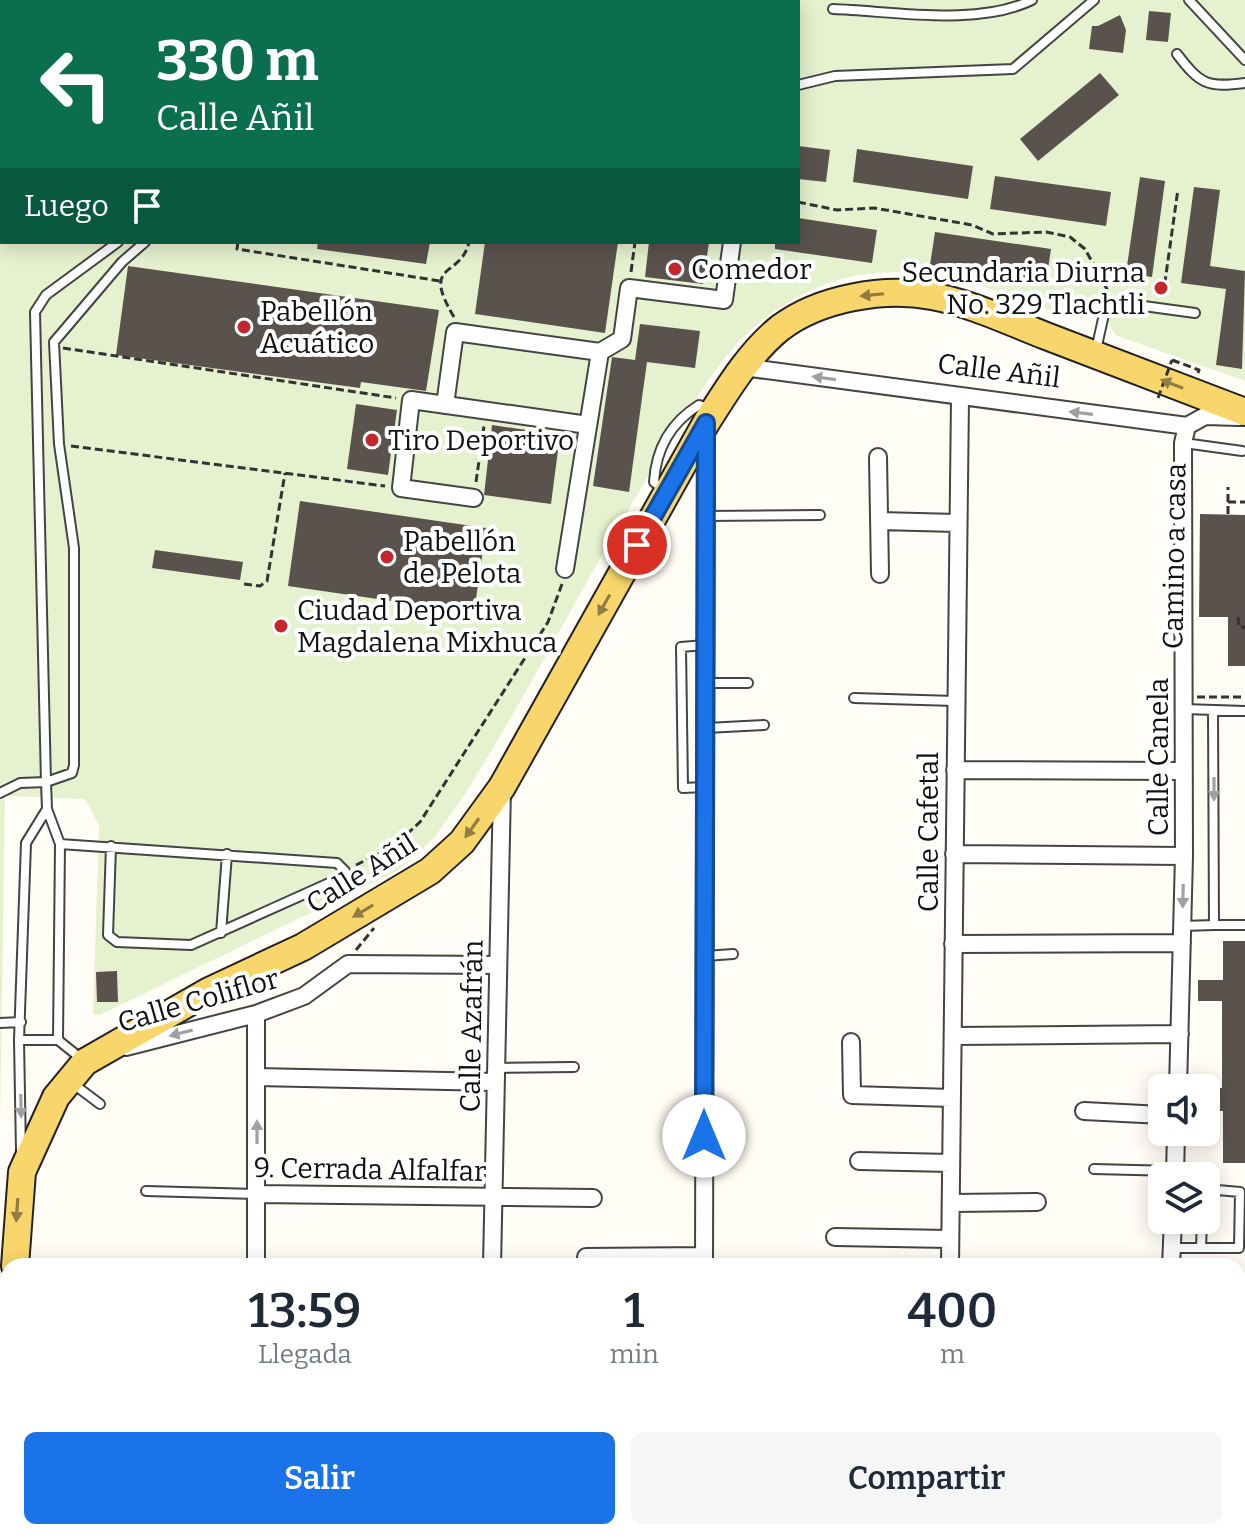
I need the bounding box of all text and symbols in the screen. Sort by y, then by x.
text: 330 m [156,28,319,95]
icon: left [24,32,128,136]
text: Calle Añil [156,96,314,140]
icon: arrive [125,184,169,228]
text: Luego [24,188,109,224]
place label: Comedor [691,253,812,286]
place label: Secundaria Diurna No. 329 Tlachtli [901,256,1145,321]
marker: Comedor [666,260,684,278]
marker: Secundaria Diurna No. 329 Tlachtli [1152,279,1170,297]
one-way arrow [859,289,884,302]
place label: Pabellón Acuático [260,295,374,360]
marker: Pabellón Acuático [235,318,253,336]
street label: Calle Añil [936,347,1062,394]
one-way arrow [811,371,836,384]
one-way arrow [1160,377,1184,390]
one-way arrow [1068,406,1093,419]
place label: Tiro Deportivo [388,424,574,457]
marker: Tiro Deportivo [363,431,381,449]
street label: Camino a casa [1156,463,1193,649]
pin [603,511,671,579]
icon: arrive [615,523,659,567]
place label: Pabellón de Pelota [403,525,521,590]
marker: Pabellón de Pelota [378,548,396,566]
one-way arrow [597,593,611,616]
place label: Ciudad Deportiva Magdalena Mixhuca [297,594,557,659]
marker: Ciudad Deportiva Magdalena Mixhuca [272,617,290,635]
street label: Calle Canela [1142,678,1175,836]
street label: Calle Cafetal [912,752,945,912]
one-way arrow [1207,777,1220,802]
one-way arrow [464,817,480,839]
street label: Calle Añil [300,827,422,920]
one-way arrow [1176,884,1189,909]
one-way arrow [352,904,374,918]
street label: Calle Azafrán [453,939,490,1113]
street label: Calle Coliflor [114,962,283,1039]
one-way arrow [168,1028,193,1040]
map controls [1148,1074,1220,1234]
button: sound [1148,1074,1220,1146]
one-way arrow [14,1094,27,1119]
position arrow [662,1094,746,1178]
one-way arrow [250,1119,263,1144]
street label: 9. Cerrada Alfalfar [253,1151,487,1188]
button: layers [1148,1162,1220,1234]
one-way arrow [10,1198,23,1223]
text: 13:59 [249,1282,361,1340]
text: 1 [624,1282,644,1340]
text: 400 [907,1282,997,1340]
text: Llegada [258,1339,352,1370]
text: min [610,1339,659,1370]
text: m [940,1339,965,1370]
button: Salir [24,1432,615,1524]
button: Compartir [631,1432,1222,1524]

